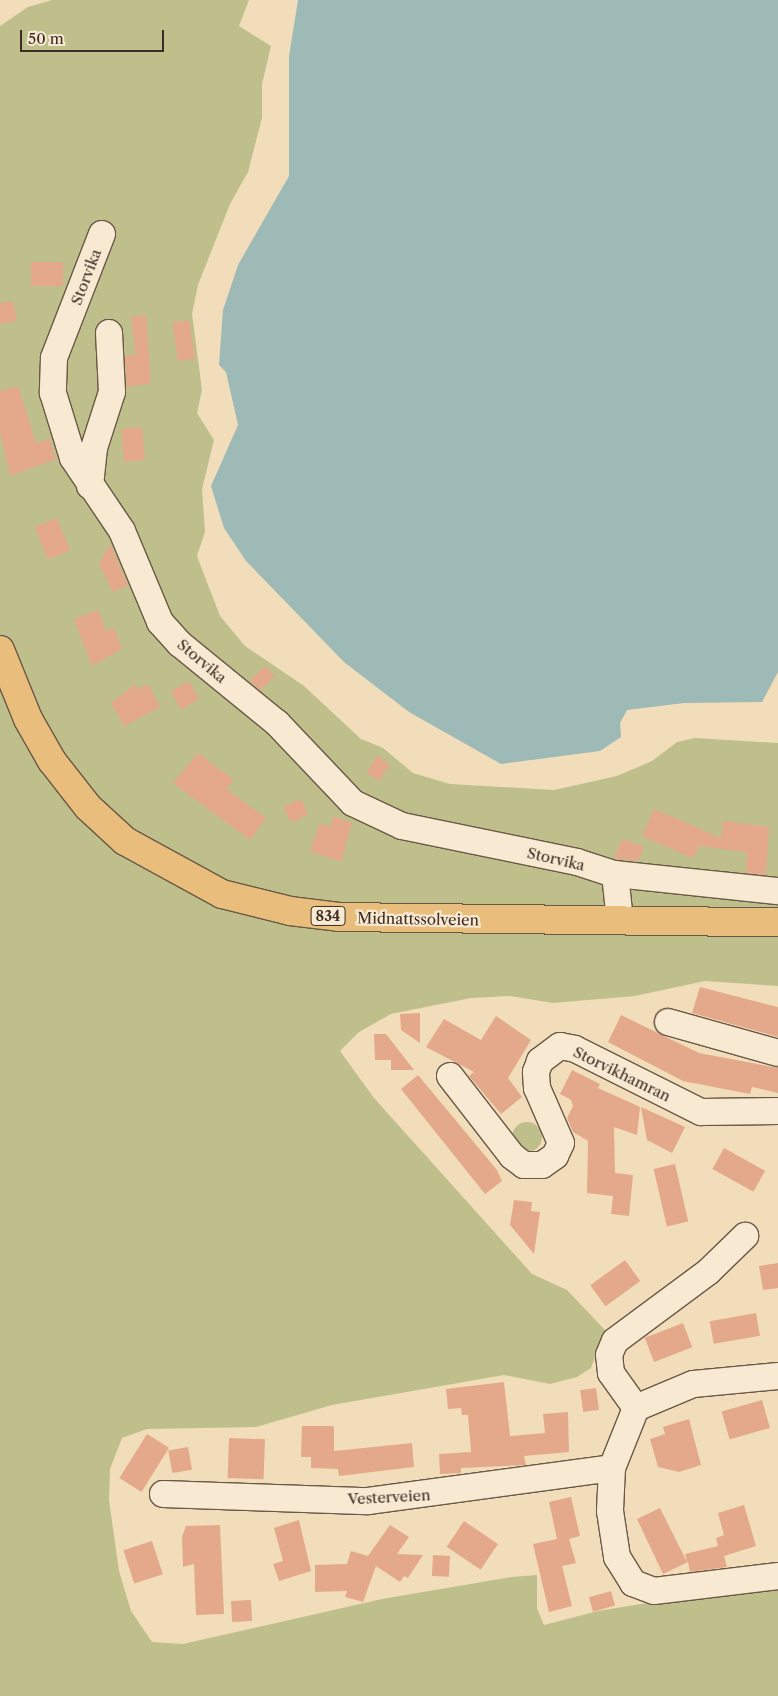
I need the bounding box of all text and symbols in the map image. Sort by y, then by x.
scale bar [22,20,166,52]
text: 50 m [28,29,64,48]
street label: Storvika [67,246,105,308]
street label: Storvika [174,635,230,687]
street label: Storvika [525,844,587,874]
road number: 834 [310,904,346,928]
street label: Midnattssolveien [357,909,479,929]
street label: Storvikhamran [570,1043,674,1105]
street label: Vesterveien [347,1486,431,1508]

